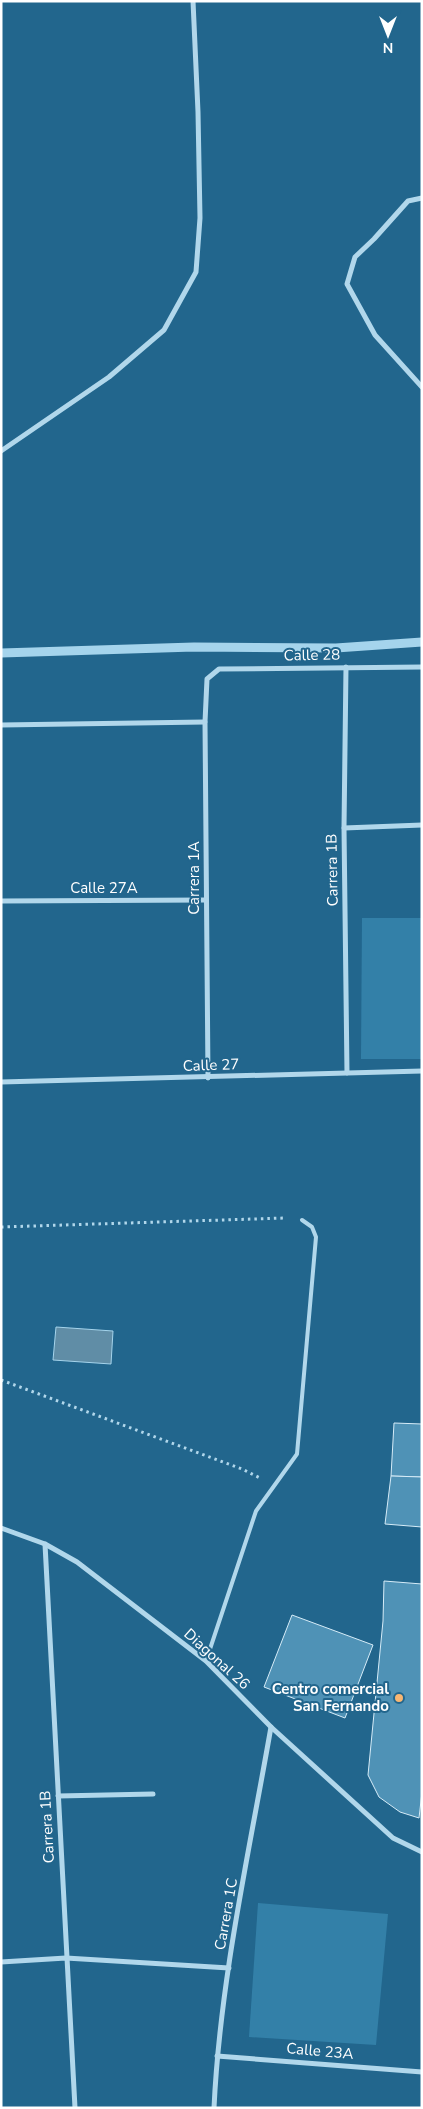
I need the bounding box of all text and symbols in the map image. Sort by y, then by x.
north arrow [363,10,413,60]
text: N [383,38,393,57]
street label: Calle 28 [284,645,340,665]
street label: Carrera 1B [321,833,343,907]
street label: Carrera 1A [184,841,204,915]
street label: Calle 27A [70,878,138,898]
street label: Calle 27 [182,1054,240,1076]
street label: Diagonal 26 [180,1624,254,1694]
place label: Centro comercial San Fernando [272,1679,389,1716]
marker: Centro comercial San Fernando [393,1692,405,1704]
street label: Carrera 1B [35,1790,59,1864]
street label: Carrera 1C [210,1877,242,1951]
street label: Calle 23A [286,2038,354,2064]

